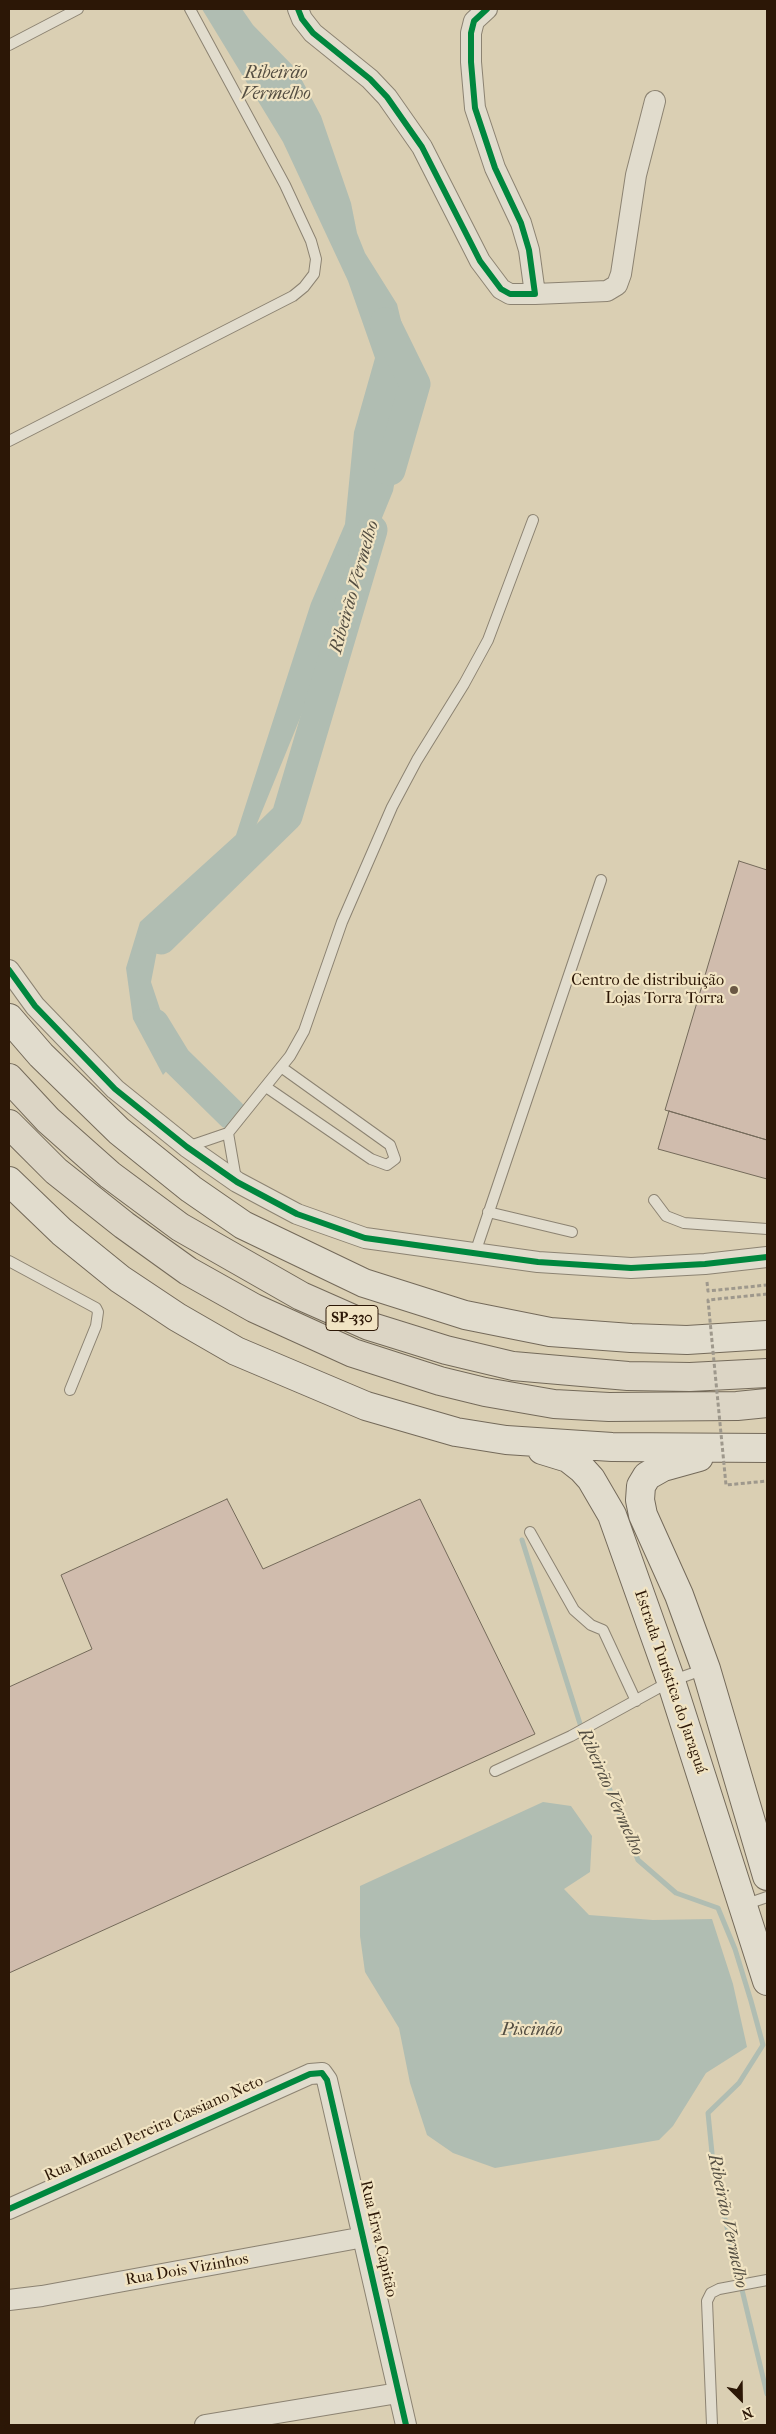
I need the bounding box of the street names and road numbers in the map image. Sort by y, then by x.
road number: SP-330 [326,1306,378,1330]
street label: Estrada Turística do Jaraguá [629,1588,711,1776]
street label: Rua Manuel Pereira Cassiano Neto [42,2072,266,2186]
street label: Rua Erva Capitão [355,2179,401,2299]
street label: Rua Dois Vizinhos [124,2250,250,2290]

